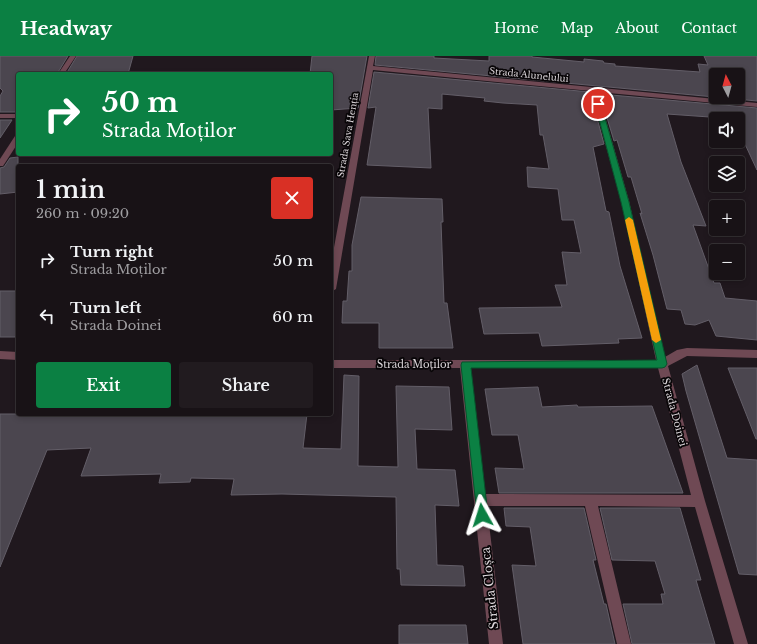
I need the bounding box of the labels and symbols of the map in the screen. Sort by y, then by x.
street label: Strada Alunelului [489,65,569,84]
north arrow [709,68,745,104]
pin [581,87,615,121]
street label: Strada Sava Henția [335,91,360,178]
street label: Strada Moților [377,358,451,371]
street label: Strada Doinei [659,376,690,448]
position arrow [461,494,503,536]
street label: Strada Cloșca [478,546,502,630]

